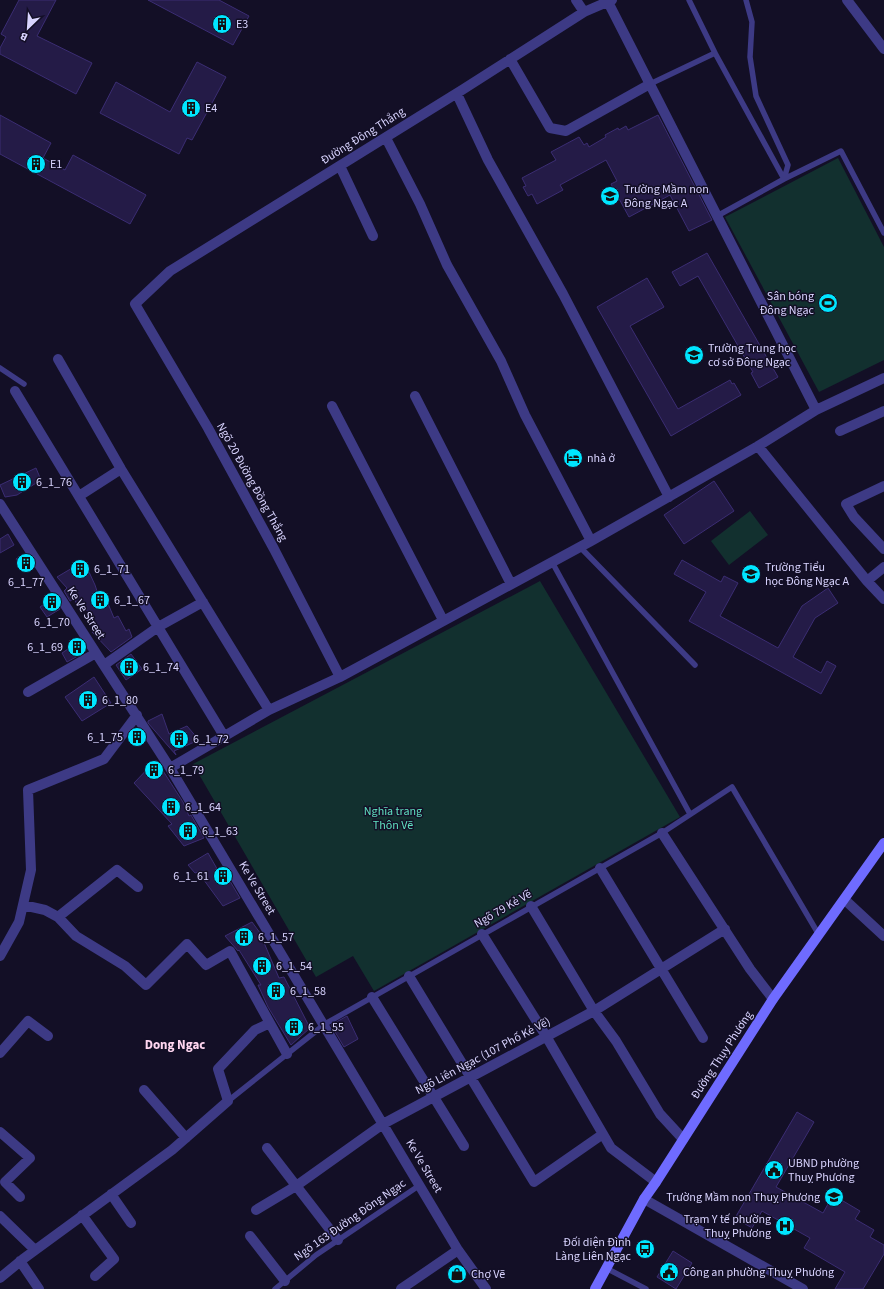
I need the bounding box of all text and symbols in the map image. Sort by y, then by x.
north arrow [8,8,48,48]
building icon: E3 [211,13,233,35]
place label: E3 [236,16,248,33]
text: B [17,28,30,45]
building icon: E4 [180,97,202,119]
place label: E4 [205,100,217,117]
street label: Đường Đông Thắng [318,103,408,169]
building icon: E1 [25,153,47,175]
place label: E1 [50,156,62,173]
place label: Trường Mầm non Đông Ngạc A [624,181,709,212]
school or university icon: Trường Mầm non Đông Ngạc A [599,185,621,207]
place label: Sân bóng Đông Ngạc [760,288,815,319]
sports icon: Sân bóng Đông Ngạc [817,292,839,314]
place label: Trường Trung học cơ sở Đông Ngạc [708,340,797,371]
school or university icon: Trường Trung học cơ sở Đông Ngạc [683,344,705,366]
street label: Ngõ 20 Đường Đồng Thắng [212,420,292,544]
hotel icon: nhà ở [562,447,584,469]
place label: nhà ở [587,450,616,467]
building icon: 6_1_76 [11,471,33,493]
place label: 6_1_76 [36,474,72,491]
building icon: 6_1_77 [15,552,37,574]
building icon: 6_1_71 [69,558,91,580]
place label: Trường Tiểu học Đông Ngạc A [765,559,850,590]
place label: 6_1_71 [94,561,130,578]
school or university icon: Trường Tiểu học Đông Ngạc A [740,563,762,585]
place label: 6_1_77 [8,574,44,591]
street label: Ke Ve Street [63,583,109,643]
building icon: 6_1_67 [89,589,111,611]
building icon: 6_1_70 [41,591,63,613]
place label: 6_1_67 [114,592,150,609]
place label: 6_1_70 [34,614,70,631]
building icon: 6_1_69 [66,636,88,658]
place label: 6_1_69 [27,639,63,656]
building icon: 6_1_74 [118,656,140,678]
place label: 6_1_74 [143,659,179,676]
building icon: 6_1_80 [77,689,99,711]
place label: 6_1_80 [102,692,138,709]
building icon: 6_1_75 [126,726,148,748]
building icon: 6_1_72 [168,728,190,750]
place label: 6_1_75 [87,729,123,746]
place label: 6_1_72 [193,731,229,748]
building icon: 6_1_79 [143,759,165,781]
place label: 6_1_79 [168,762,204,779]
building icon: 6_1_64 [160,796,182,818]
place label: 6_1_64 [185,799,221,816]
park label: Nghĩa trang Thôn Vẽ [364,803,422,834]
building icon: 6_1_63 [177,820,199,842]
place label: 6_1_63 [202,823,238,840]
street label: Ke Ve Street [234,858,280,918]
building icon: 6_1_61 [212,865,234,887]
place label: 6_1_61 [173,868,209,885]
street label: Ngõ 79 Kẻ Vẽ [471,886,535,932]
building icon: 6_1_57 [233,926,255,948]
place label: 6_1_57 [258,929,294,946]
building icon: 6_1_54 [251,955,273,977]
place label: 6_1_54 [276,958,312,975]
building icon: 6_1_58 [265,980,287,1002]
place label: 6_1_58 [290,983,326,1000]
street label: Đường Thụy Phương [687,1008,757,1102]
street label: Ngõ Liên Ngạc (107 Phố Kẻ Vẽ) [412,1013,554,1099]
building icon: 6_1_55 [283,1016,305,1038]
place label: 6_1_55 [308,1019,344,1036]
district label: Dong Ngac [145,1036,205,1054]
street label: Ke Ve Street [401,1136,447,1196]
place label: UBND phường Thuỵ Phương [788,1155,859,1186]
public building icon: UBND phường Thuỵ Phương [763,1159,785,1181]
street label: Ngõ 163 Đường Đông Ngạc [291,1175,410,1265]
school or university icon: Trường Mầm non Thuỵ Phương [823,1186,845,1208]
place label: Trường Mầm non Thuỵ Phương [666,1189,820,1206]
place label: Trạm Y tế phường Thuỵ Phương [684,1211,771,1242]
hospital icon: Trạm Y tế phường Thuỵ Phương [774,1215,796,1237]
place label: Đối diện Đình Làng Liên Ngạc [555,1234,632,1265]
bus stop icon: Đối diện Đình Làng Liên Ngạc [634,1238,656,1260]
public building icon: Công an phường Thuỵ Phương [658,1261,680,1283]
shop icon: Chợ Vẽ [446,1263,468,1285]
place label: Công an phường Thuỵ Phương [683,1264,834,1281]
place label: Chợ Vẽ [471,1266,505,1283]

